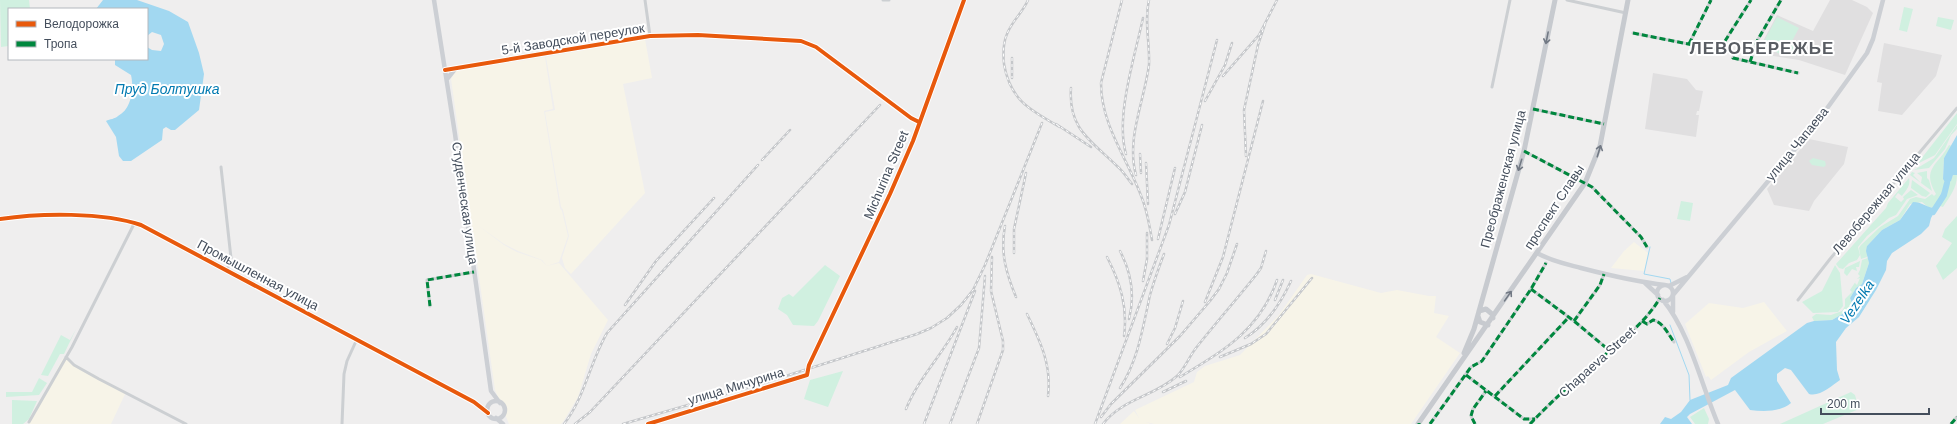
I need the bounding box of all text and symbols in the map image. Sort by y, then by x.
legend [8,8,148,60]
text: Велодорожка [44,17,119,31]
street label: 5-й Заводской переулок [500,20,646,58]
one-way arrow [1543,31,1551,44]
text: Тропа [44,37,78,51]
district label: ЛЕВОБЕРЕЖЬЕ [1690,39,1834,58]
water label: Пруд Болтушка [115,81,220,97]
street label: улица Чапаева [1763,103,1832,184]
street label: Преображенская улица [1477,108,1529,250]
street label: Michurina Street [861,128,912,221]
street label: Студенческая улица [449,141,481,266]
one-way arrow [1596,145,1603,158]
street label: Левобережная улица [1829,149,1923,257]
one-way arrow [1516,159,1523,172]
street label: проспект Славы [1521,162,1587,252]
street label: Промышленная улица [195,237,322,314]
water label: Vezelka [1837,277,1878,327]
one-way arrow [1504,291,1512,302]
street label: Chapaeva Street [1556,324,1639,400]
street label: улица Мичурина [686,364,786,408]
scale bar [1821,390,1929,416]
text: 200 m [1827,397,1860,411]

